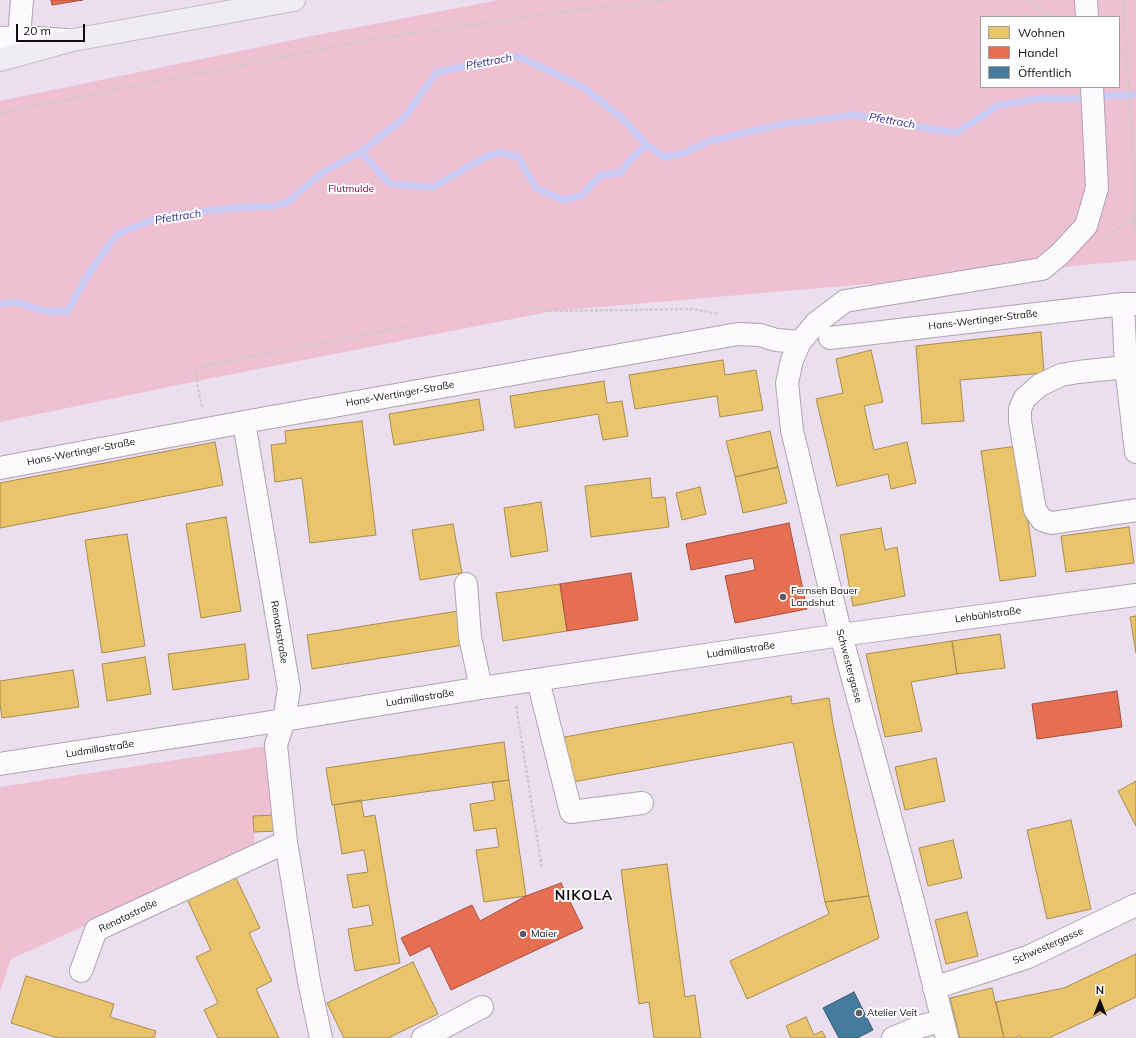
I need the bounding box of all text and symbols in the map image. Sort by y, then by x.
scale bar [18,16,87,42]
legend [980,16,1120,88]
text: 20 m [23,23,51,38]
text: Wohnen [1018,25,1065,40]
text: Handel [1018,45,1058,60]
water label: Pfettrach [465,51,513,73]
text: Öffentlich [1018,65,1071,80]
water label: Pfettrach [868,110,916,132]
park label: Flutmulde [328,183,374,195]
water label: Pfettrach [154,207,202,227]
street label: Hans-Wertinger-Straße [928,307,1038,333]
street label: Hans-Wertinger-Straße [345,379,455,409]
street label: Hans-Wertinger-Straße [26,436,136,468]
place label: Fernseh Bauer Landshut [791,585,858,608]
marker: Fernseh Bauer Landshut [778,592,788,602]
street label: Renatastraße [268,600,290,664]
street label: Lehbühlstraße [954,604,1022,626]
street label: Schwestergasse [833,628,865,704]
street label: Ludmillastraße [706,639,776,661]
street label: Ludmillastraße [385,687,455,709]
street label: Ludmillastraße [65,738,135,760]
district label: NIKOLA [555,888,613,904]
street label: Renatastraße [97,897,159,935]
street label: Schwestergasse [1011,925,1085,967]
place label: Maier [531,928,557,940]
marker: Maier [518,929,528,939]
north arrow [1080,982,1120,1022]
text: N [1096,983,1104,997]
place label: Atelier Veit [867,1007,917,1019]
marker: Atelier Veit [854,1008,864,1018]

